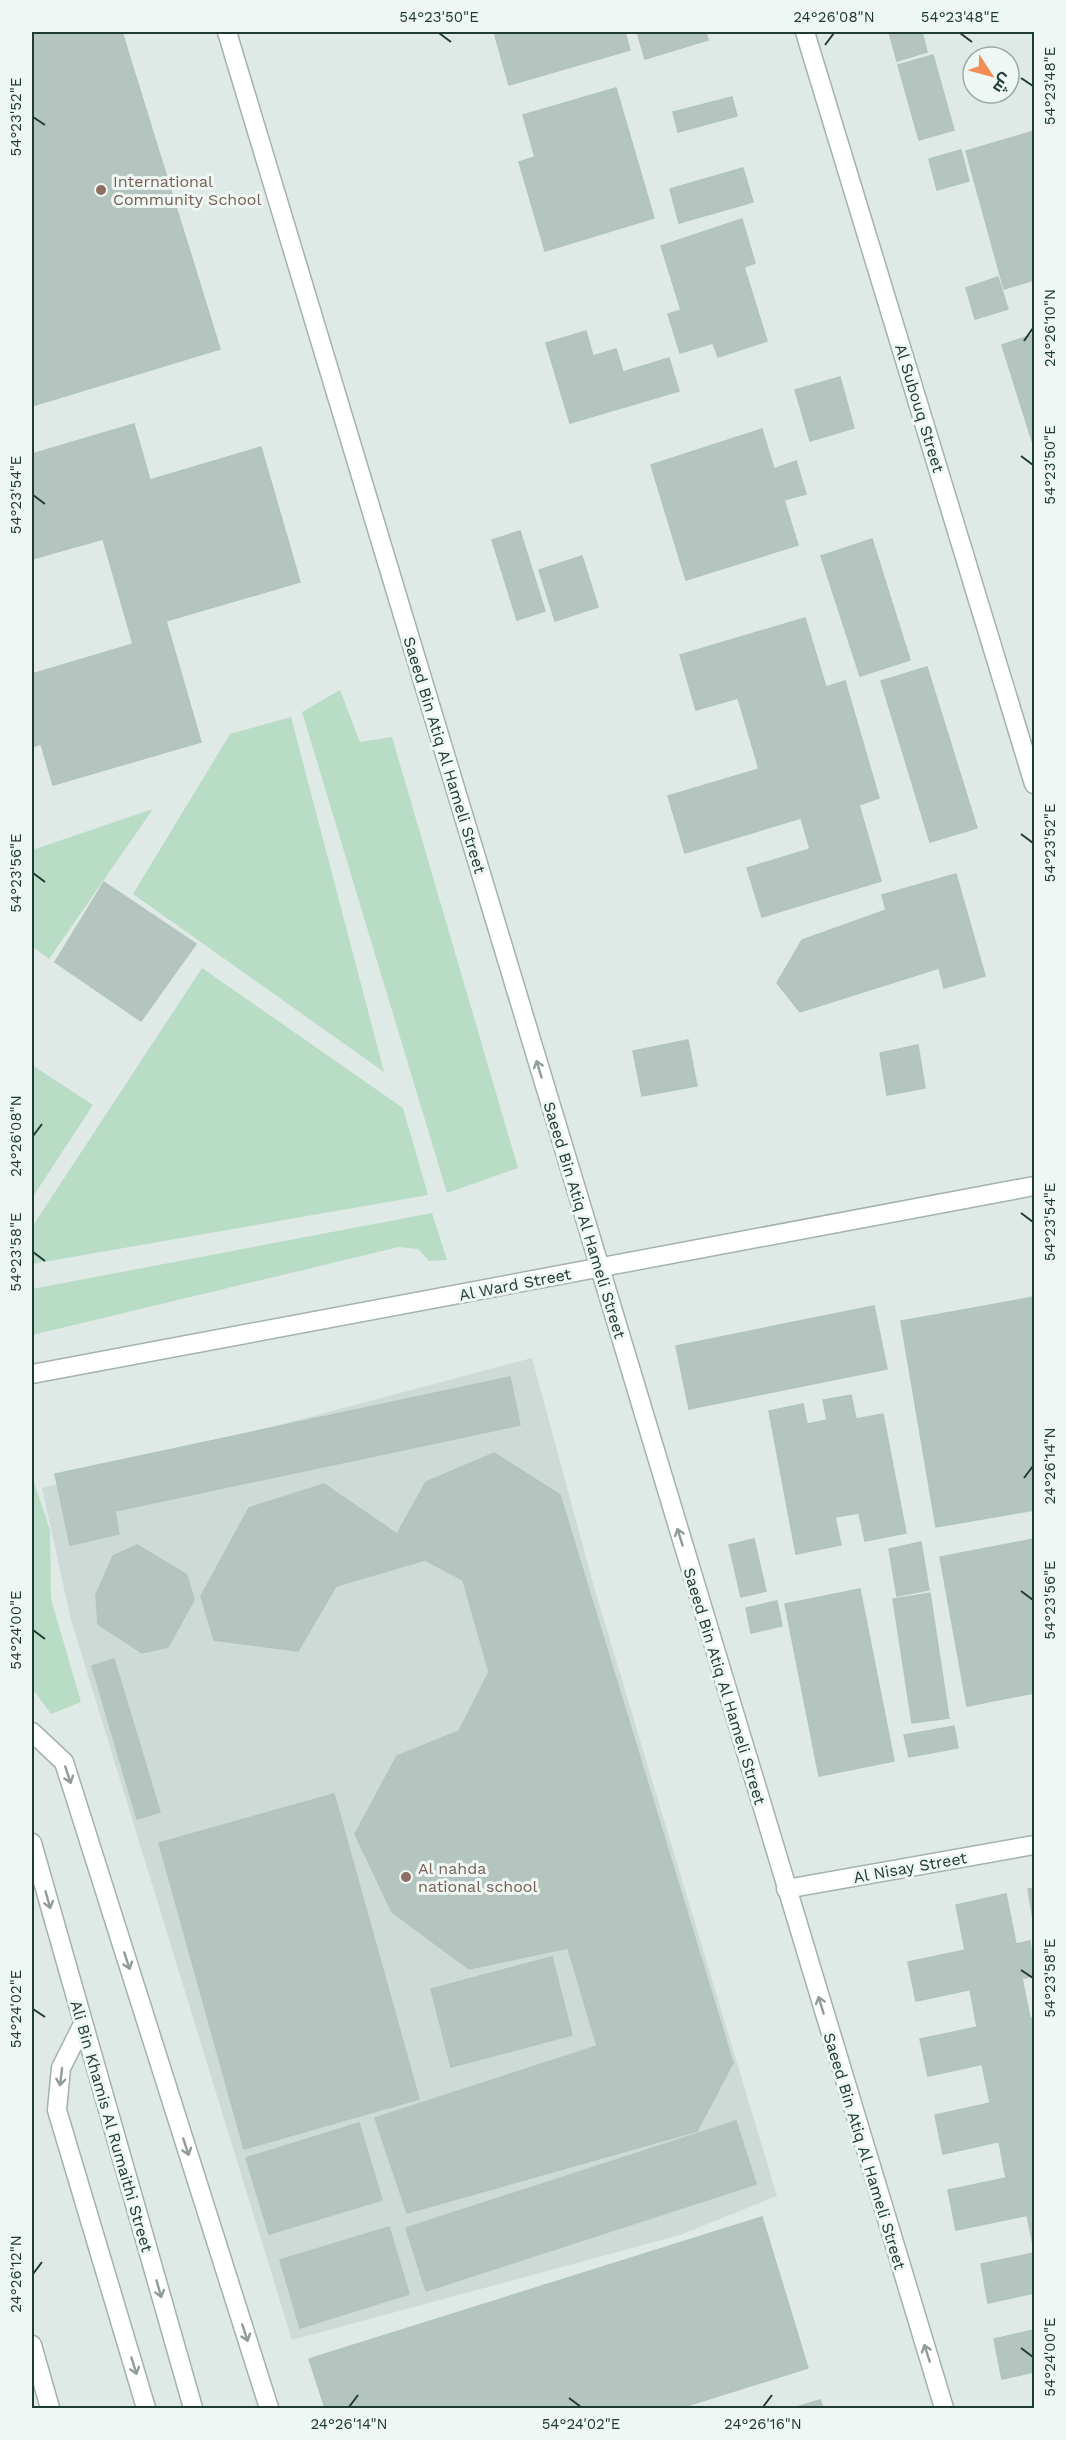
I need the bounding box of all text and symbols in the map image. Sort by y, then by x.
text: 54°23'50"E [399,8,479,26]
text: 24°26'08"N [793,8,875,26]
text: 54°23'48"E [921,8,999,26]
north arrow [961,45,1021,105]
text: 54°23'48"E [1041,47,1059,125]
text: ش [989,70,1016,97]
text: 54°23'52"E [7,78,25,156]
place label: International Community School [113,172,261,209]
marker: International Community School [94,183,108,197]
text: 24°26'10"N [1041,289,1059,367]
street label: Al Subouq Street [891,342,948,475]
text: 54°23'50"E [1041,425,1059,505]
text: 54°23'54"E [7,456,25,534]
street label: Saeed Bin Atiq Al Hameli Street [399,634,490,876]
text: 54°23'52"E [1041,804,1059,882]
text: 54°23'56"E [7,833,25,913]
one-way arrow [533,1060,544,1079]
text: 24°26'08"N [7,1095,25,1177]
street label: Saeed Bin Atiq Al Hameli Street [539,1099,630,1341]
text: 54°23'54"E [1041,1183,1059,1261]
text: 54°23'58"E [7,1212,25,1292]
street label: Al Ward Street [457,1264,573,1305]
text: 24°26'14"N [1041,1427,1059,1505]
one-way arrow [674,1528,685,1547]
text: 54°23'56"E [1041,1560,1059,1640]
street label: Saeed Bin Atiq Al Hameli Street [679,1565,770,1807]
text: 54°24'00"E [7,1590,25,1670]
one-way arrow [64,1765,75,1784]
street label: Al Nisay Street [852,1848,969,1887]
place label: Al nahda national school [418,1859,537,1896]
marker: Al nahda national school [399,1870,413,1884]
one-way arrow [43,1890,54,1909]
text: 54°23'58"E [1041,1938,1059,2018]
one-way arrow [122,1951,133,1970]
text: 54°24'02"E [7,1970,25,2048]
one-way arrow [815,1996,826,2015]
street label: Ali Bin Khamis Al Rumaithi Street [66,1998,157,2255]
street label: Saeed Bin Atiq Al Hameli Street [819,2030,910,2272]
one-way arrow [55,2067,66,2086]
one-way arrow [181,2137,192,2156]
text: 24°26'12"N [7,2235,25,2313]
one-way arrow [154,2279,165,2298]
text: 54°24'00"E [1041,2317,1059,2397]
one-way arrow [240,2323,251,2342]
one-way arrow [921,2344,932,2363]
one-way arrow [129,2356,140,2375]
text: 24°26'14"N [310,2415,388,2433]
text: 54°24'02"E [542,2415,620,2433]
text: 24°26'16"N [724,2415,802,2433]

